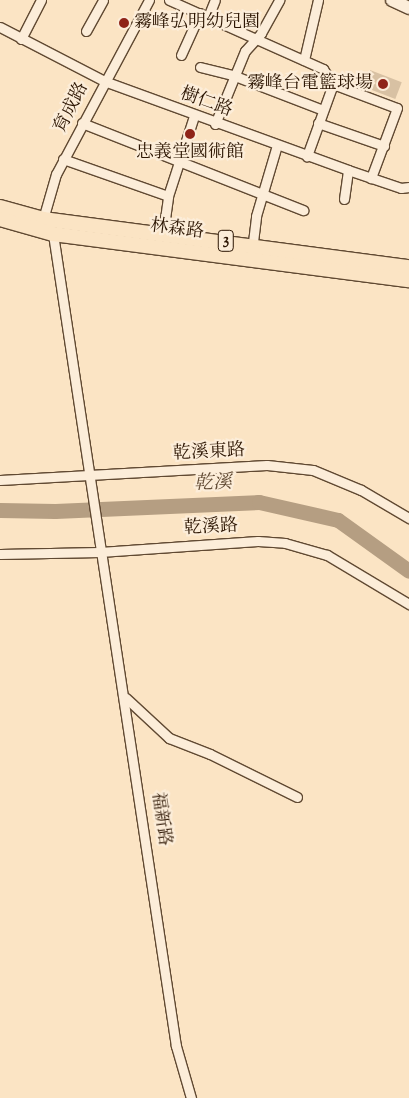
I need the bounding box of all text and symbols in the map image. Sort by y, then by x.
place label: 霧峰弘明幼兒園 [134,12,260,34]
marker: 霧峰弘明幼兒園 [118,17,130,29]
place label: 霧峰台電籃球場 [247,73,373,95]
marker: 霧峰台電籃球場 [377,78,389,90]
street label: 育成路 [50,79,94,137]
street label: 樹仁路 [177,84,235,122]
marker: 忠義堂國術館 [184,128,196,140]
place label: 忠義堂國術館 [136,142,244,164]
street label: 林森路 [149,216,205,244]
road number: 3 [217,228,235,255]
street label: 乾溪東路 [172,440,246,466]
water label: 乾溪 [194,472,232,496]
street label: 乾溪路 [183,516,239,540]
street label: 福新路 [146,791,174,847]

